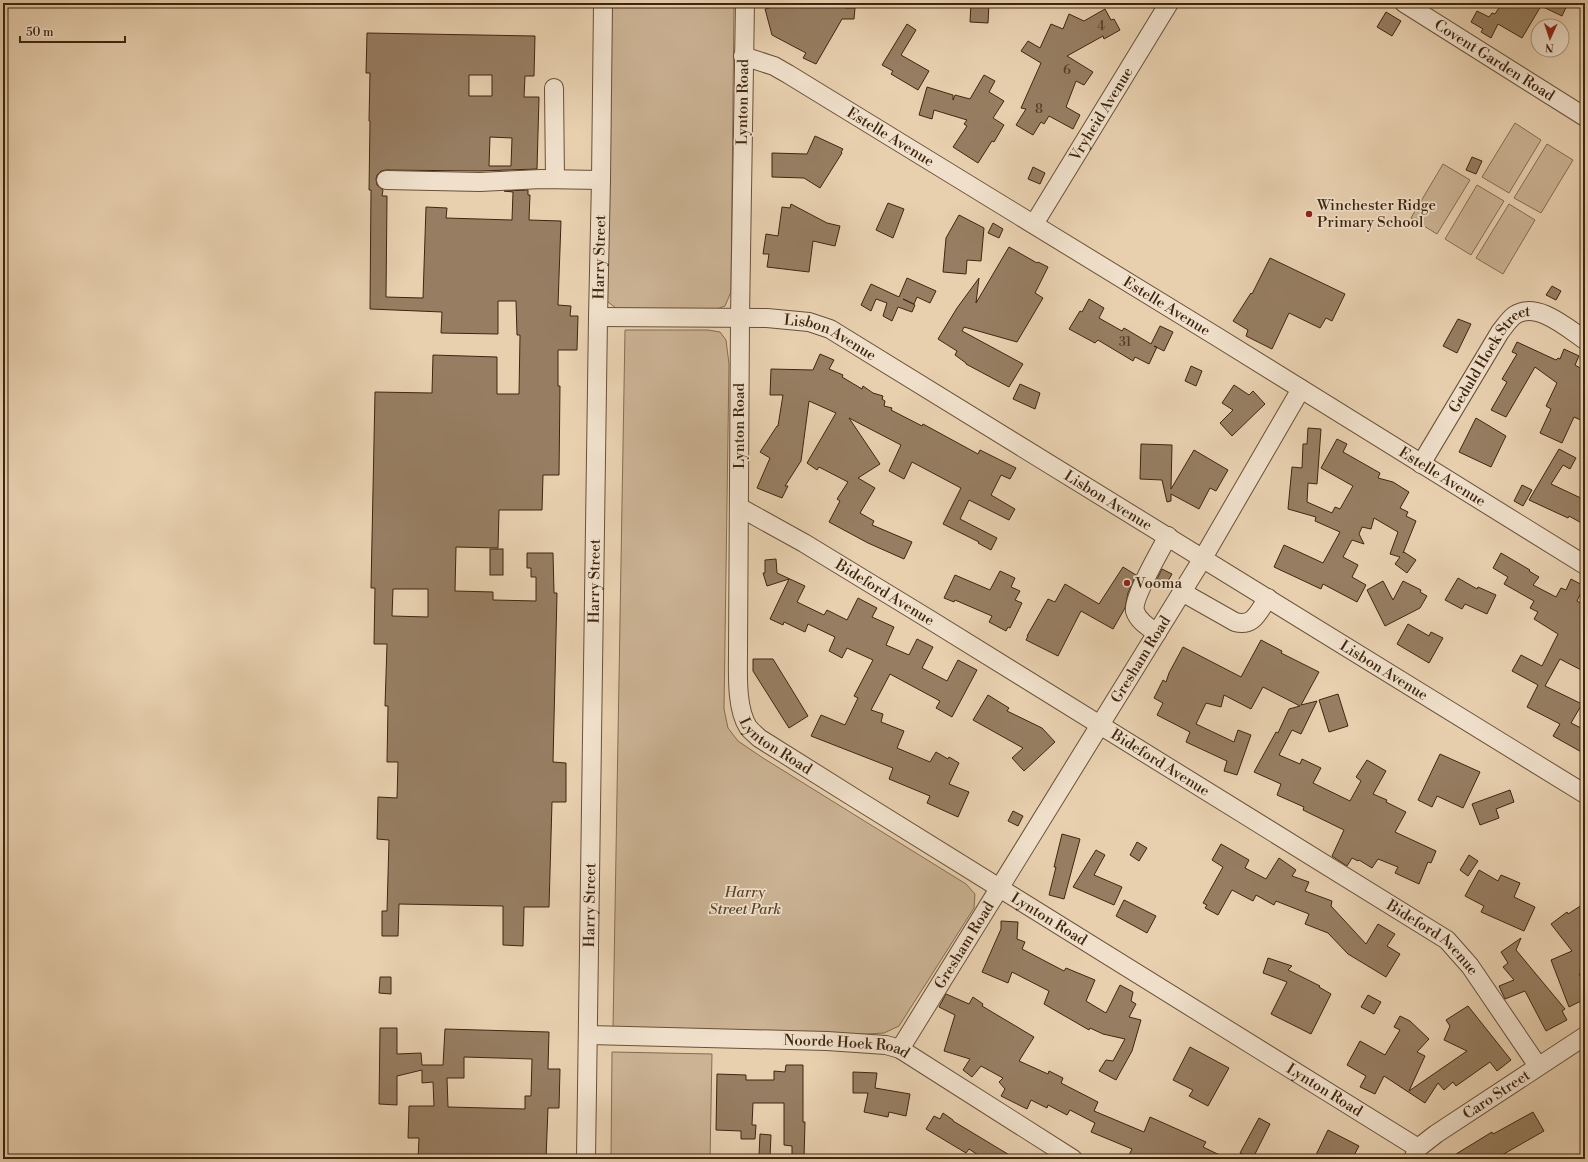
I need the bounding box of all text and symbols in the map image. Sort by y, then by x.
street label: Covent Garden Road [1431,15,1559,105]
scale bar [20,18,125,44]
house number: 4 [1097,18,1105,34]
north arrow [1530,18,1570,58]
text: 50 m [26,25,54,40]
text: N [1545,40,1554,54]
street label: Lynton Road [733,58,753,145]
house number: 6 [1063,62,1071,78]
street label: Vryheid Avenue [1065,63,1137,165]
house number: 8 [1035,101,1043,117]
street label: Estelle Avenue [843,103,938,171]
place label: Winchester Ridge Primary School [1316,196,1436,232]
marker: Winchester Ridge Primary School [1304,209,1314,219]
street label: Harry Street [589,214,610,300]
street label: Estelle Avenue [1120,272,1214,340]
street label: Geduld Hoek Street [1444,301,1531,416]
street label: Lisbon Avenue [783,310,880,365]
house number: 31 [1119,334,1132,350]
street label: Lynton Road [730,382,749,469]
street label: Estelle Avenue [1395,442,1489,511]
street label: Lisbon Avenue [1061,466,1156,535]
street label: Harry Street [584,538,604,623]
street label: Bideford Avenue [831,554,938,630]
place label: Vooma [1134,574,1182,593]
marker: Vooma [1122,578,1132,588]
street label: Gresham Road [1106,612,1175,706]
street label: Lisbon Avenue [1336,636,1432,705]
street label: Lynton Road [735,714,816,779]
street label: Bideford Avenue [1107,724,1213,800]
street label: Harry Street [580,862,600,947]
park label: Harry Street Park [709,883,781,919]
street label: Lynton Road [1007,888,1091,950]
street label: Bideford Avenue [1382,895,1483,978]
street label: Gresham Road [930,898,998,992]
street label: Noorde Hoek Road [783,1030,914,1063]
street label: Lynton Road [1283,1059,1366,1121]
street label: Caro Street [1459,1065,1534,1123]

